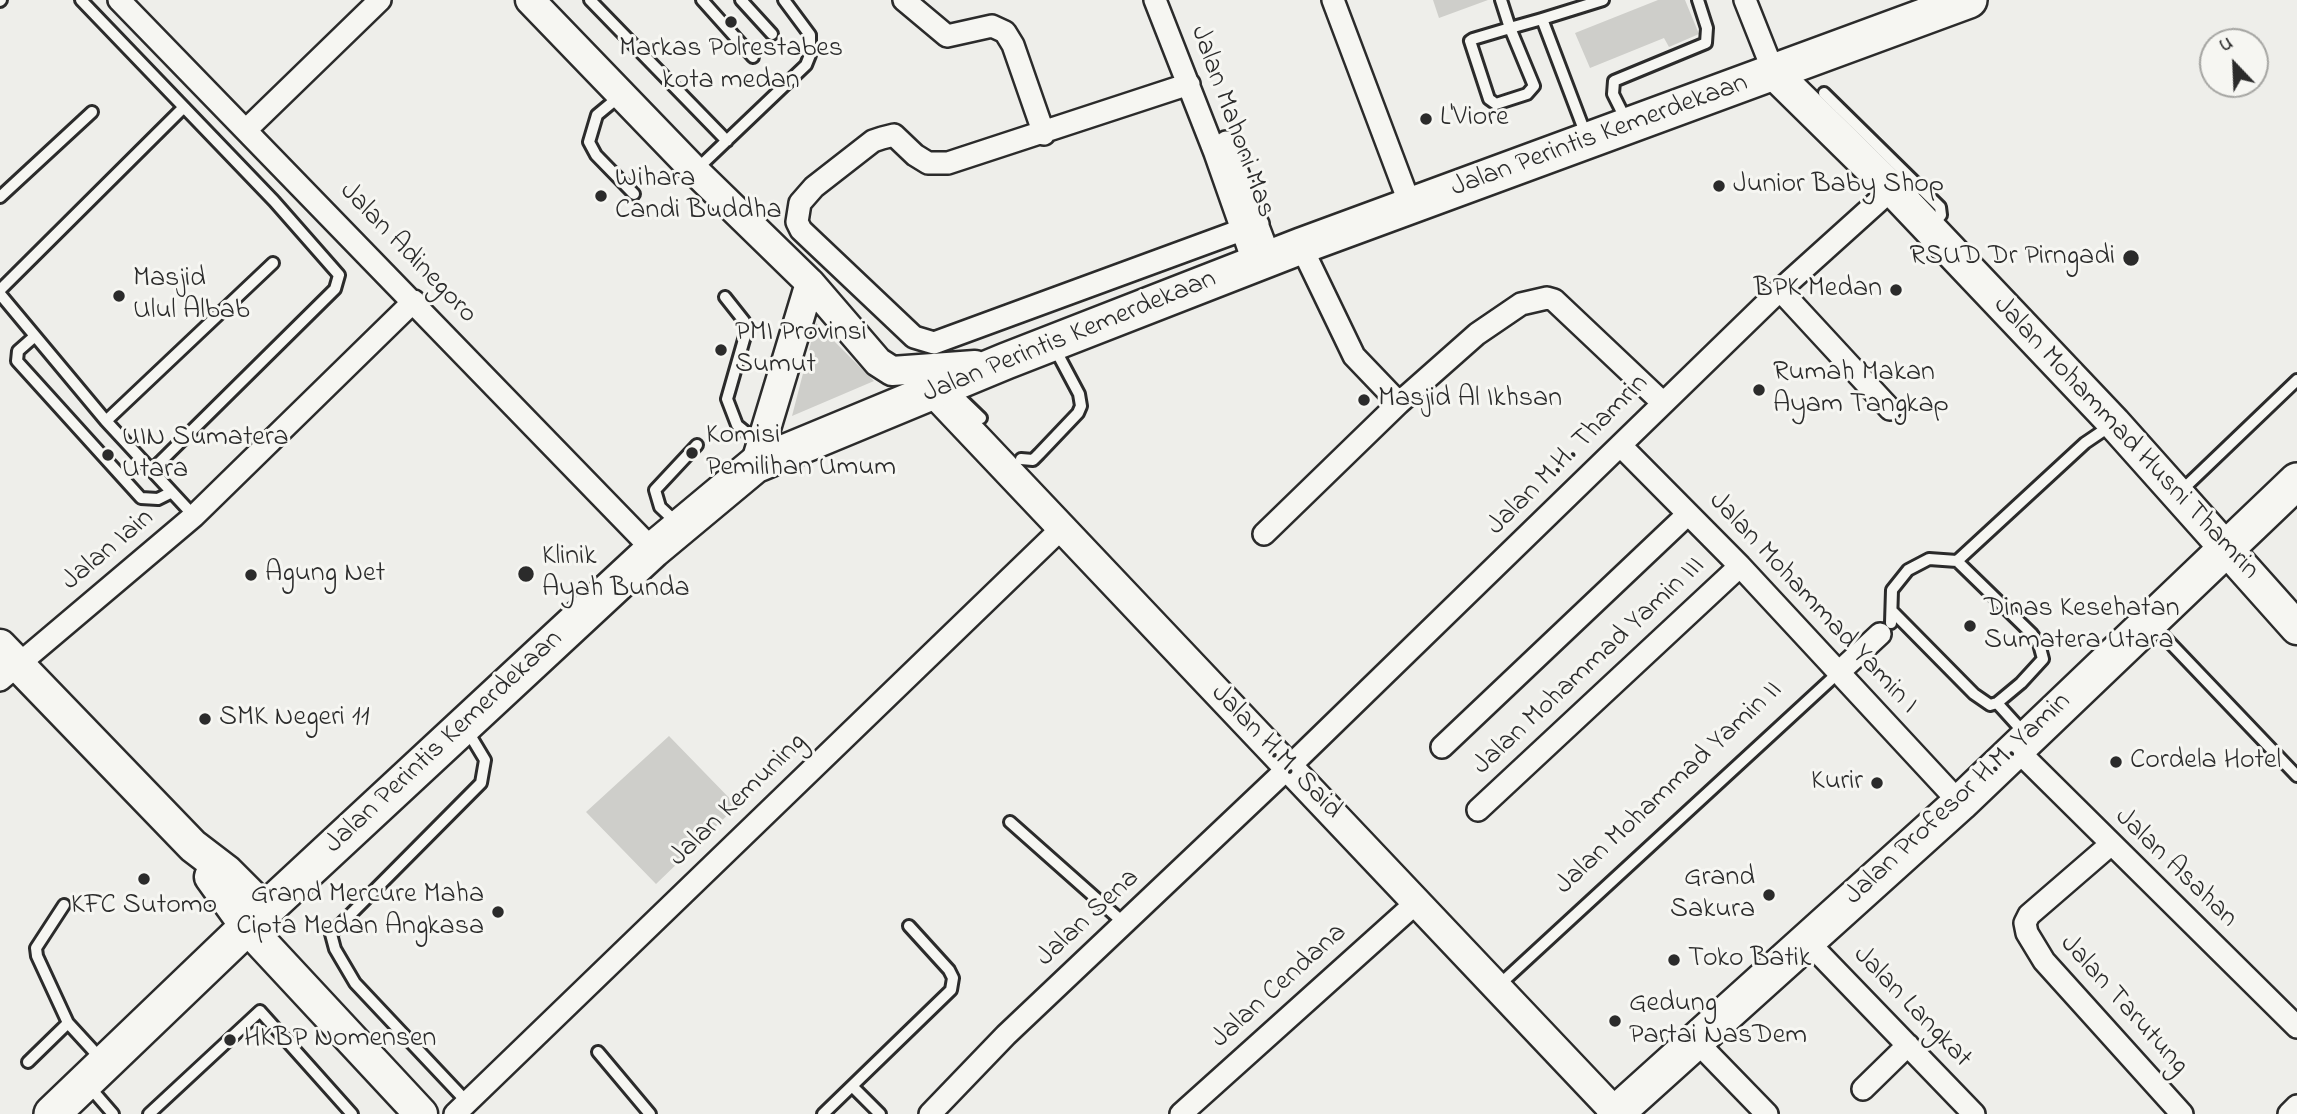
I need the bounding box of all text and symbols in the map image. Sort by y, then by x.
marker: Markas Polrestabes kota medan [723,14,739,30]
street label: Jalan Mahoni Mas [1181,22,1281,222]
north arrow [2199,28,2269,98]
text: U [2216,30,2237,60]
place label: Markas Polrestabes kota medan [619,33,843,99]
street label: Jalan Perintis Kemerdekaan [1447,68,1753,206]
place label: L'Viore [1440,102,1509,136]
marker: L'Viore [1418,111,1434,127]
place label: Wihara Candi Buddha [615,163,782,229]
place label: Junior Baby Shop [1733,169,1944,203]
street label: Jalan Adinegoro [331,176,483,332]
marker: Junior Baby Shop [1711,178,1727,194]
marker: Wihara Candi Buddha [593,188,609,204]
place label: RSUD Dr Pirngadi [1910,241,2115,275]
marker: RSUD Dr Pirngadi [2121,248,2141,268]
place label: Masjid Ulul Albab [133,263,250,329]
street label: Jalan Perintis Kemerdekaan [918,264,1222,412]
place label: BPK Medan [1754,273,1882,307]
marker: BPK Medan [1888,282,1904,298]
marker: Masjid Ulul Albab [111,288,127,304]
street label: Jalan Mohammad Husni Thamrin [1985,290,2265,588]
place label: PMI Provinsi Sumut [735,317,867,383]
marker: PMI Provinsi Sumut [713,342,729,358]
place label: Rumah Makan Ayam Tangkap [1773,357,1949,423]
street label: Jalan M.H. Thamrin [1481,368,1657,544]
marker: Rumah Makan Ayam Tangkap [1751,382,1767,398]
place label: Masjid Al Ikhsan [1378,383,1562,417]
marker: Masjid Al Ikhsan [1356,392,1372,408]
place label: Komisi Pemilihan Umum [706,420,896,486]
place label: UIN Sumatera Utara [122,422,289,488]
marker: Komisi Pemilihan Umum [684,445,700,461]
marker: UIN Sumatera Utara [100,447,116,463]
street label: Jalan Mohammad Yamin I [1700,486,1924,722]
street label: Jalan Iain [56,503,162,599]
place label: Klinik Ayah Bunda [542,541,690,607]
street label: Jalan Mohammad Yamin III [1467,551,1713,783]
place label: Agung Net [265,558,385,592]
marker: Klinik Ayah Bunda [516,564,536,584]
marker: Agung Net [243,567,259,583]
place label: Dinas Kesehatan Sumatera Utara [1984,593,2179,659]
marker: Dinas Kesehatan Sumatera Utara [1962,618,1978,634]
street label: Jalan Perintis Kemerdekaan [319,624,571,862]
street label: Jalan Mohammad Yamin II [1549,675,1791,903]
street label: Jalan H.M. Said [1202,678,1348,828]
street label: Jalan Profesor H.M. Yamin [1839,686,2079,914]
place label: SMK Negeri 11 [219,702,370,736]
marker: SMK Negeri 11 [197,711,213,727]
street label: Jalan Kemuning [663,727,815,875]
place label: Cordela Hotel [2130,745,2281,779]
marker: Cordela Hotel [2108,754,2124,770]
place label: Kurir [1811,766,1863,800]
marker: Kurir [1869,775,1885,791]
street label: Jalan Asahan [2106,802,2244,936]
place label: Grand Sakura [1670,862,1755,928]
street label: Jalan Sena [1030,863,1148,975]
marker: KFC Sutomo [136,871,152,887]
place label: Grand Mercure Maha Cipta Medan Angkasa [236,879,484,945]
marker: Grand Sakura [1761,887,1777,903]
place label: KFC Sutomo [71,890,217,924]
marker: Grand Mercure Maha Cipta Medan Angkasa [490,904,506,920]
street label: Jalan Cendana [1205,917,1355,1057]
street label: Jalan Tarutung [2051,929,2195,1083]
street label: Jalan Langkat [1844,940,1978,1076]
place label: Toko Batik [1688,943,1811,977]
marker: Toko Batik [1666,952,1682,968]
place label: Gedung Partai NasDem [1629,988,1807,1054]
marker: Gedung Partai NasDem [1607,1013,1623,1029]
place label: HKBP Nomensen [244,1023,436,1057]
marker: HKBP Nomensen [222,1032,238,1048]

